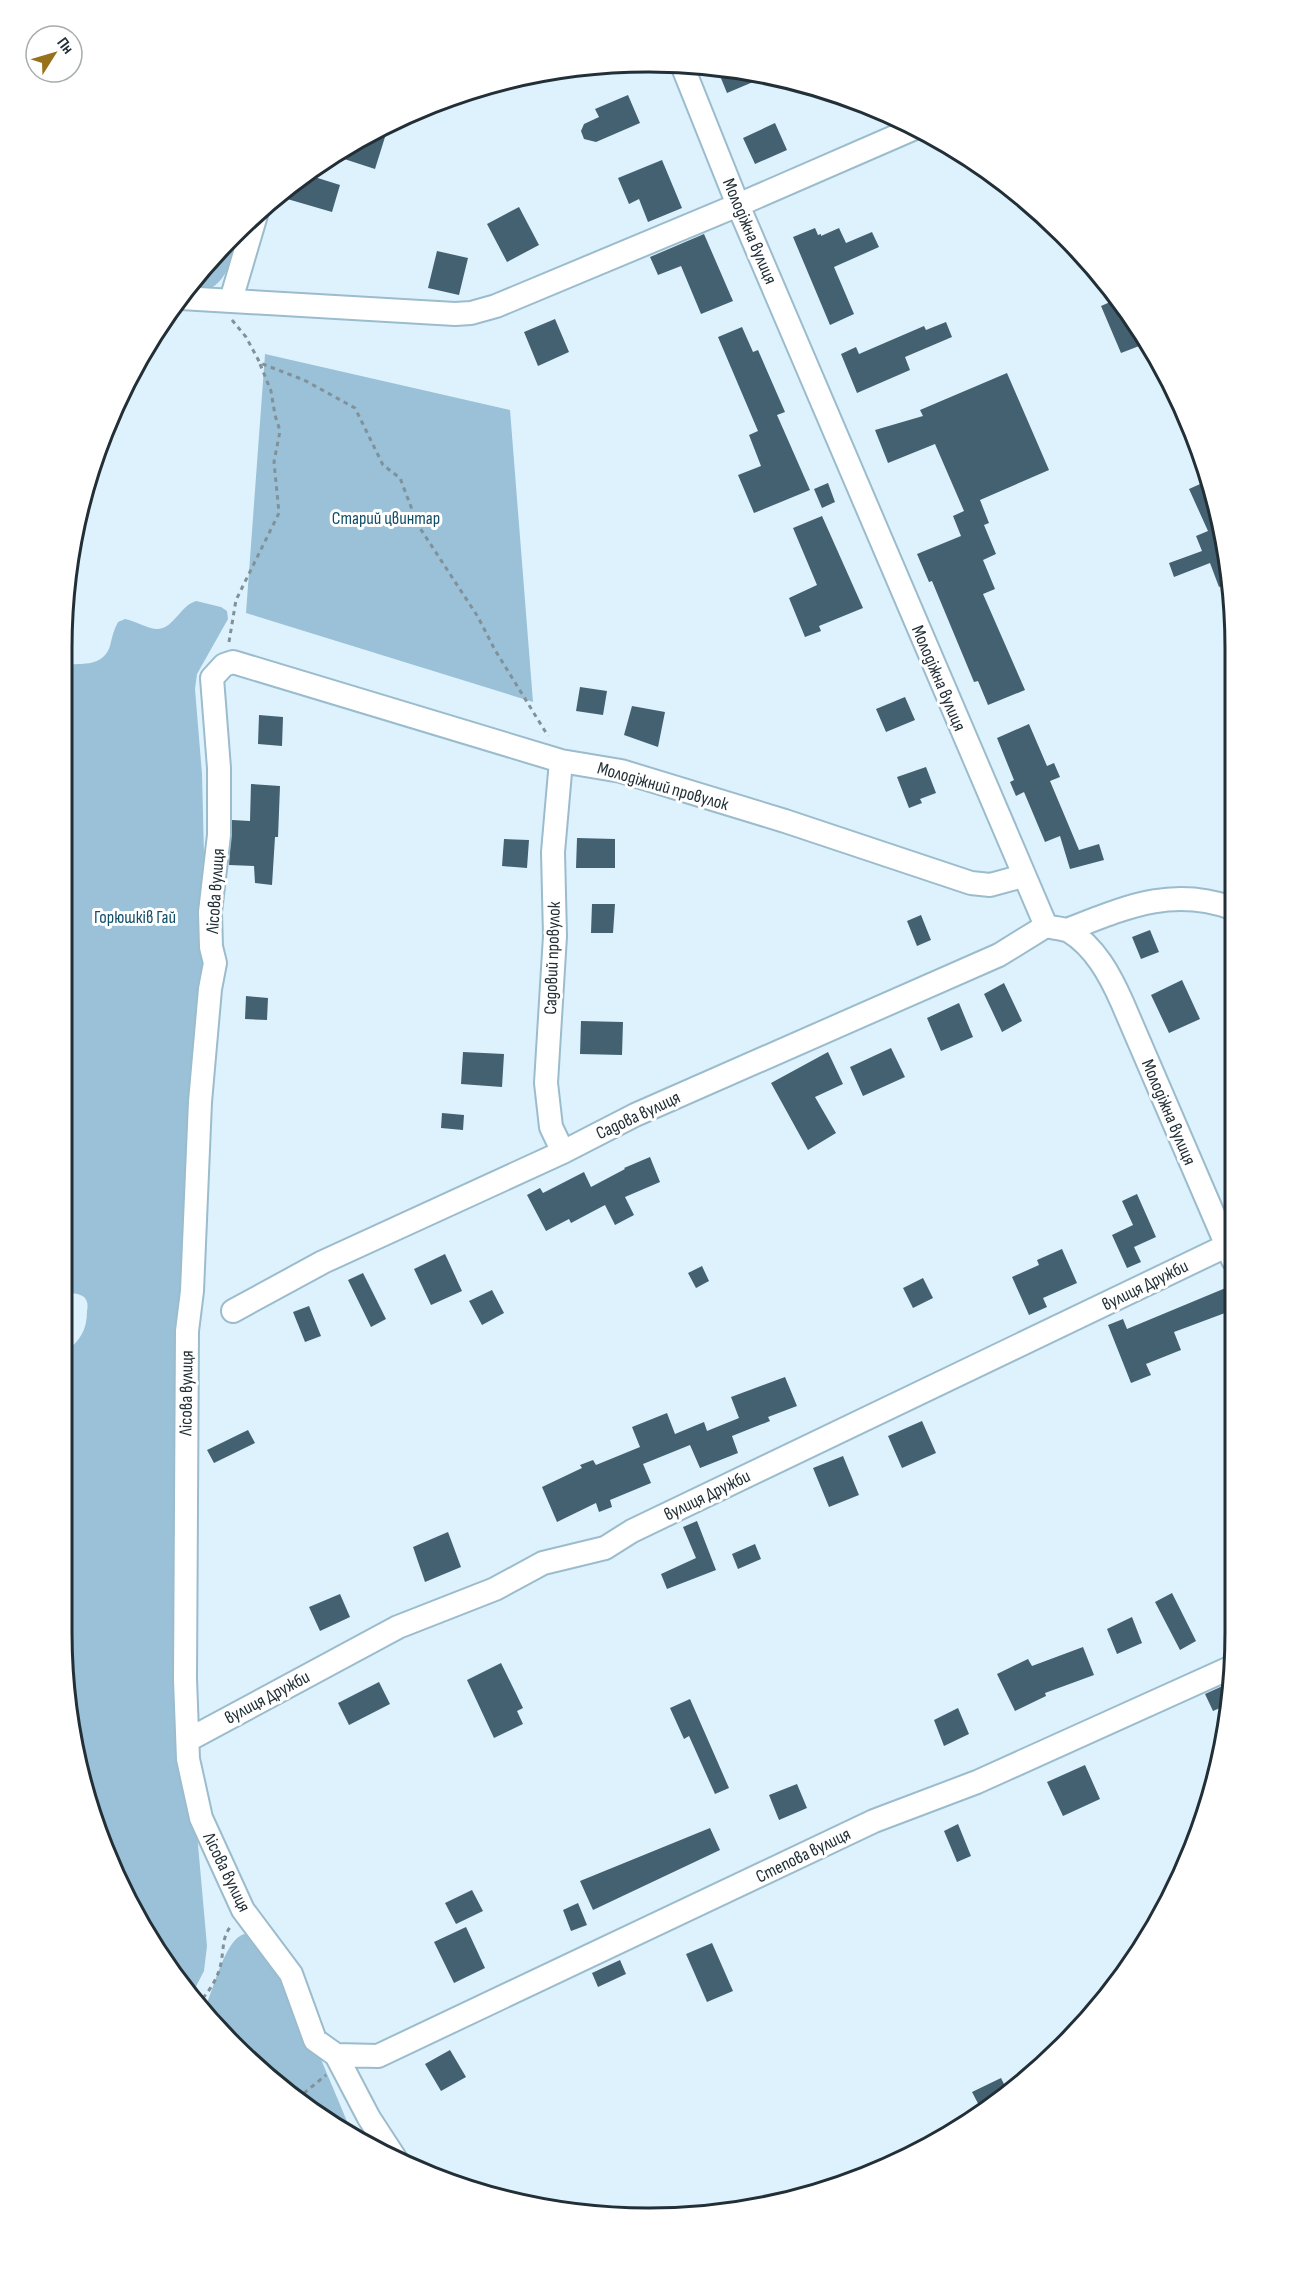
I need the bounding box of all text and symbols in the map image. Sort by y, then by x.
north arrow [24,24,84,84]
text: Пн [53,34,77,58]
street label: Молодіжна вулиця [718,175,781,287]
park label: Старий цвинтар [332,508,440,529]
street label: Молодіжна вулиця [907,622,970,734]
street label: Молодіжний провулок [595,758,731,815]
street label: Лісова вулиця [202,848,229,935]
street label: Садовий провулок [540,901,565,1015]
park label: Горюшків Гай [94,907,176,928]
street label: Молодіжна вулиця [1137,1056,1200,1168]
street label: Садова вулиця [593,1087,684,1144]
street label: вулиця Дружби [1099,1256,1192,1315]
street label: Лісова вулиця [175,1350,198,1437]
street label: вулиця Дружби [661,1466,754,1525]
street label: вулиця Дружби [221,1666,313,1729]
street label: Степова вулиця [752,1824,854,1887]
street label: Лісова вулиця [198,1828,255,1915]

